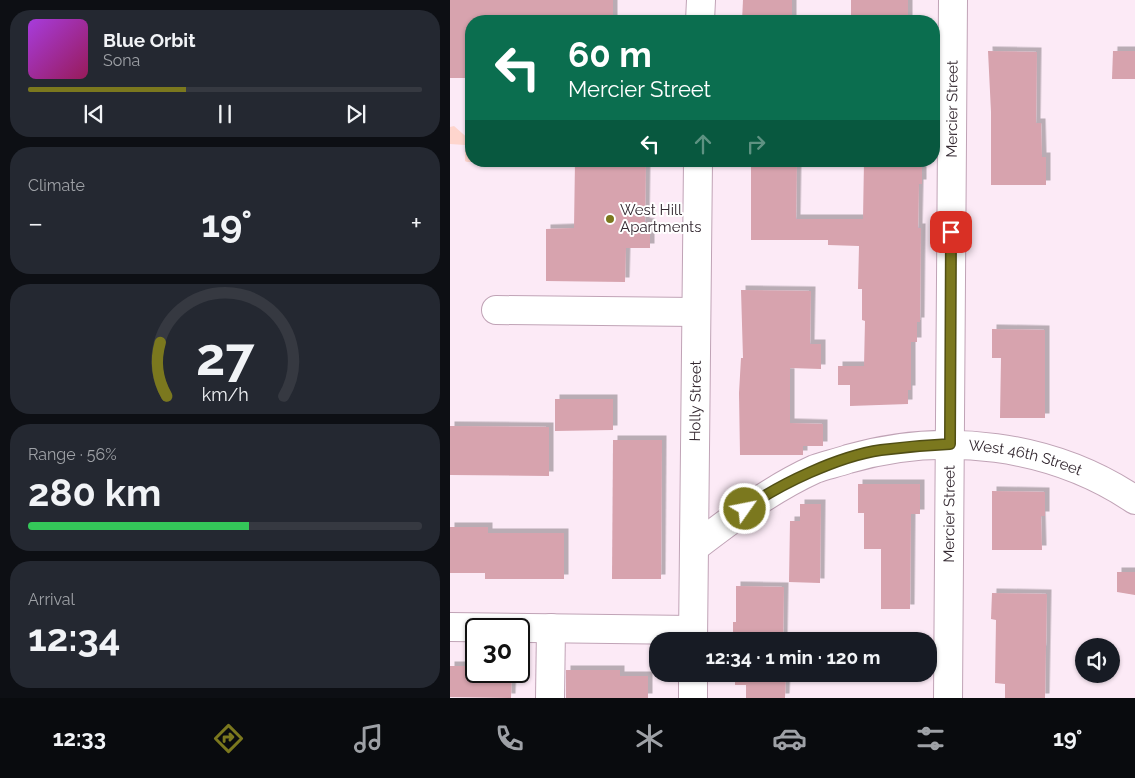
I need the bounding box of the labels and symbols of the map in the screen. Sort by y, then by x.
street label: Mercier Street [943,60,962,158]
place label: West Hill Apartments [620,201,701,236]
pin [930,211,972,253]
marker: West Hill Apartments [604,213,616,225]
street label: Holly Street [686,360,705,442]
street label: West 46th Street [968,436,1085,479]
street label: Mercier Street [940,465,959,563]
position arrow [718,482,770,534]
speed limit sign: 30 [465,618,530,683]

